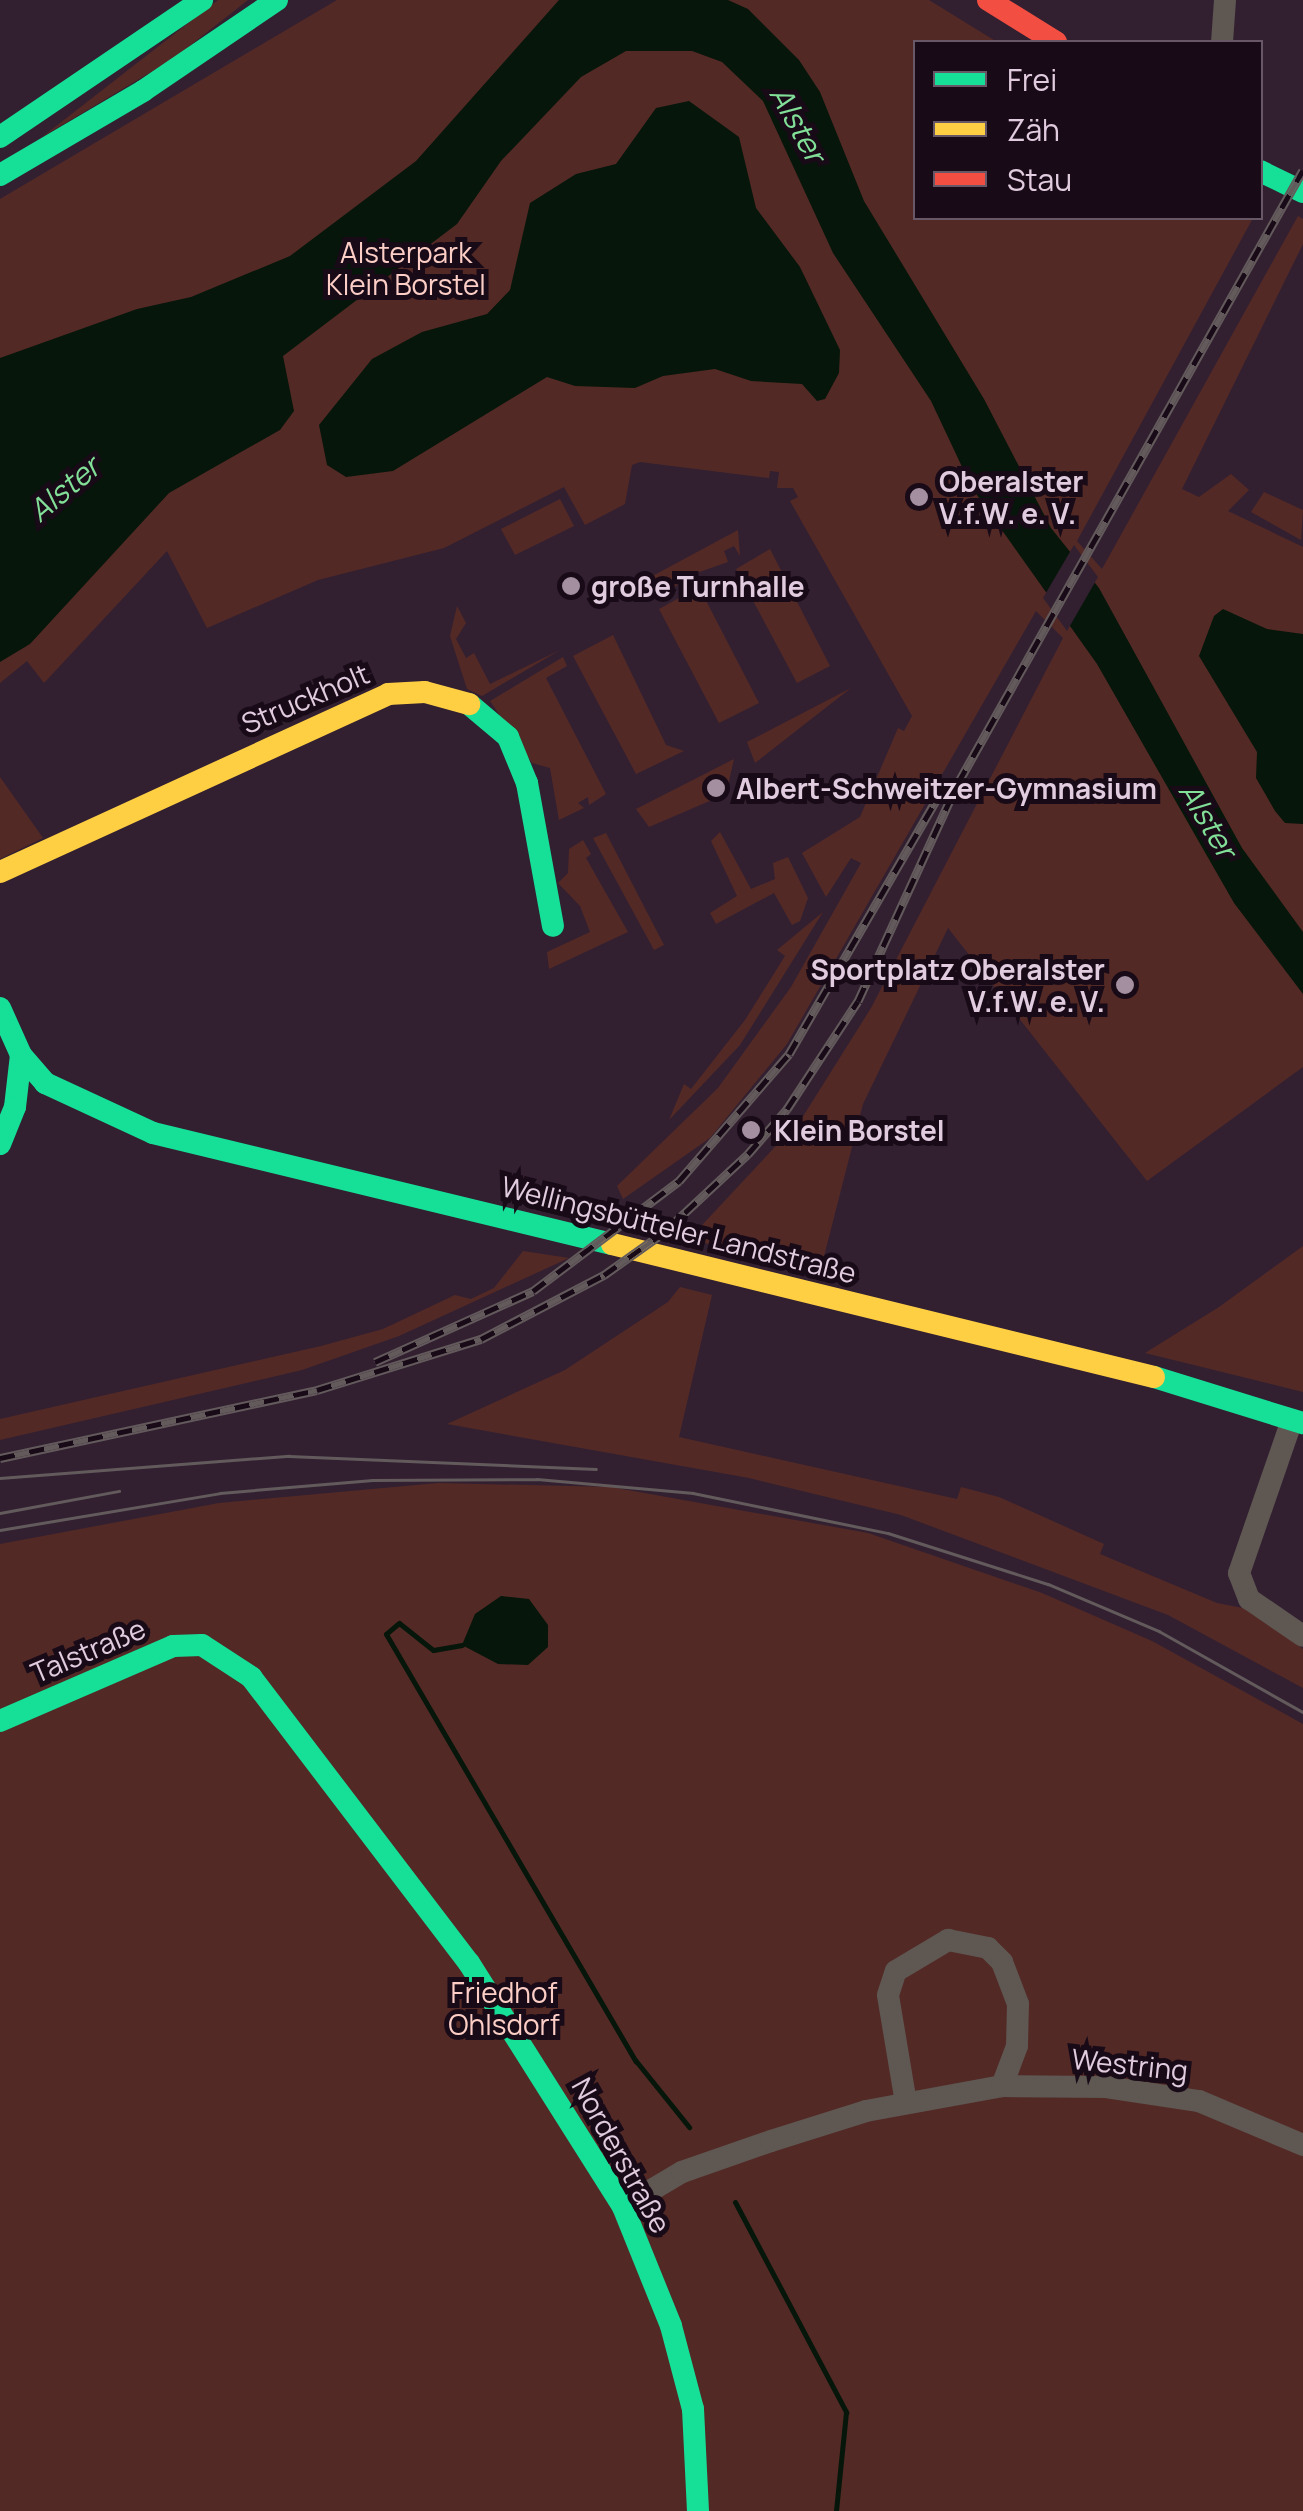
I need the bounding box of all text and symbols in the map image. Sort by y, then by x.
legend [913,40,1263,220]
text: Frei [1007,59,1057,100]
water label: Alster [762,80,834,168]
text: Zäh [1007,109,1060,150]
text: Stau [1007,159,1072,200]
park label: Alsterpark Klein Borstel [326,235,486,301]
water label: Alster [21,449,107,529]
place label: Oberalster V.f.W. e. V. [939,464,1083,530]
marker: Oberalster V.f.W. e. V. [908,486,930,508]
place label: große Turnhalle [591,569,805,603]
marker: große Turnhalle [560,575,582,597]
street label: Struckholt [236,656,374,740]
place label: Albert-Schweitzer-Gymnasium [736,771,1157,805]
water label: Alster [1172,776,1244,864]
marker: Albert-Schweitzer-Gymnasium [705,777,727,799]
place label: Sportplatz Oberalster V.f.W. e. V. [810,952,1105,1018]
marker: Sportplatz Oberalster V.f.W. e. V. [1114,974,1136,996]
place label: Klein Borstel [774,1113,945,1147]
marker: Klein Borstel [738,1117,764,1143]
street label: Wellingsbütteler Landstraße [498,1169,860,1289]
street label: Talstraße [26,1611,150,1689]
park label: Friedhof Ohlsdorf [448,1975,560,2041]
street label: Westring [1070,2041,1190,2087]
street label: Norderstraße [566,2072,678,2238]

